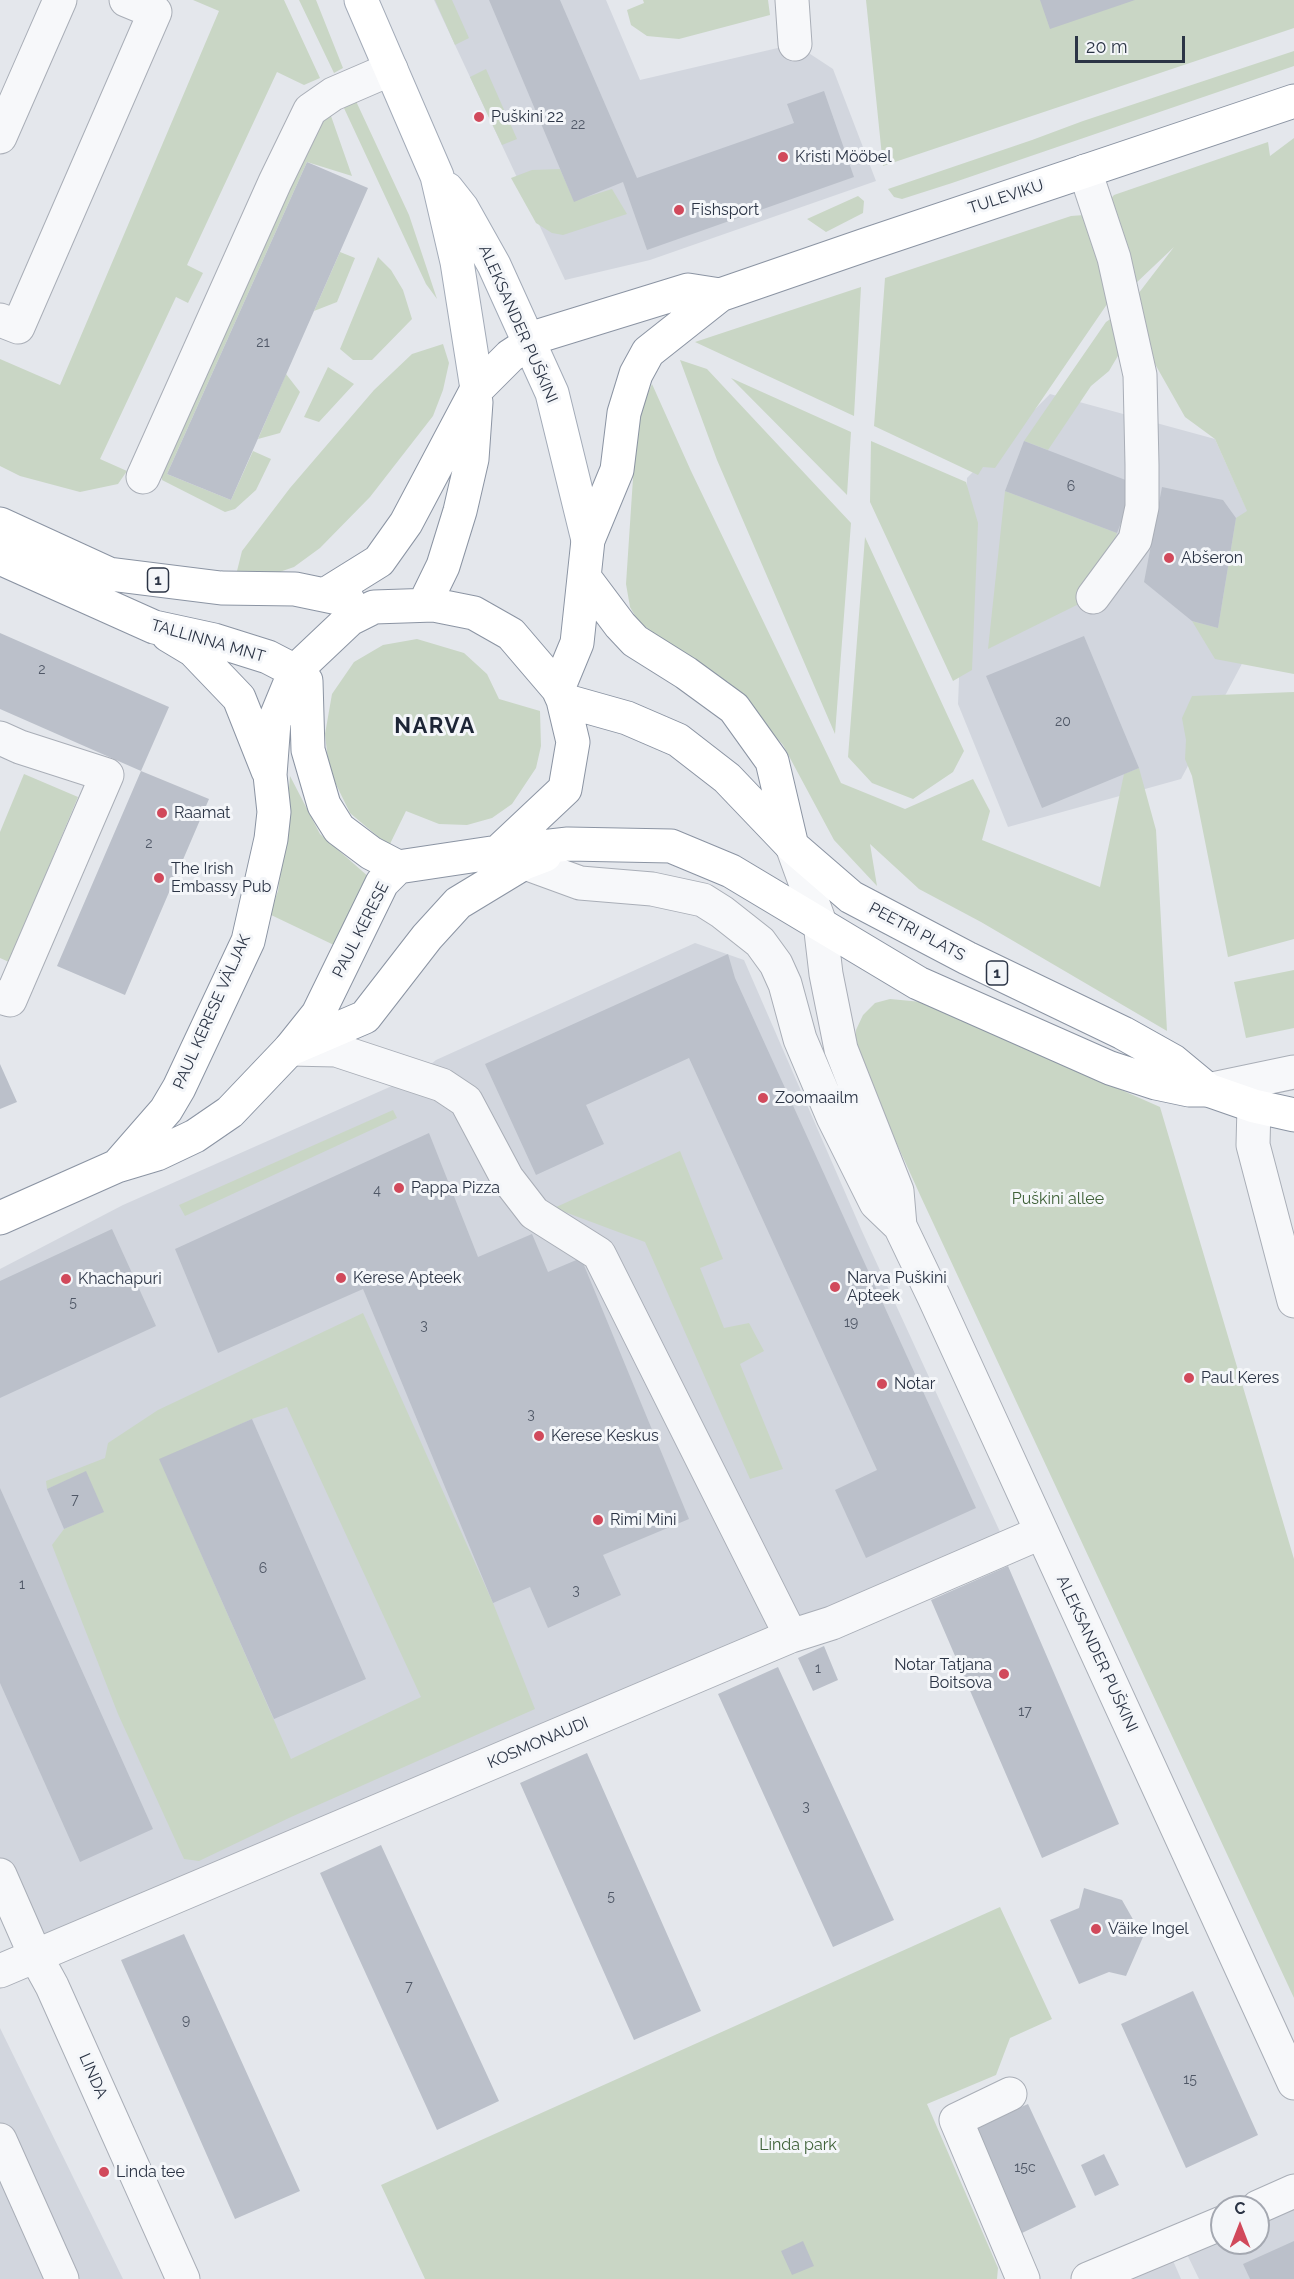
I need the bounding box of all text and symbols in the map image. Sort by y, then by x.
scale bar [1078,24,1188,62]
text: 20 m [1086,36,1128,57]
place label: Puškini 22 [491,107,564,127]
marker: Puškini 22 [472,110,486,124]
house number: 22 [571,117,585,133]
place label: Kristi Mööbel [795,147,892,167]
marker: Kristi Mööbel [776,150,790,164]
street label: TULEVIKU [966,176,1046,218]
place label: Fishsport [691,200,759,220]
marker: Fishsport [672,203,686,217]
street label: ALEKSANDER PUŠKINI [474,242,562,406]
house number: 21 [256,335,270,351]
house number: 6 [1067,479,1075,495]
place label: Abšeron [1181,548,1243,568]
marker: Abšeron [1162,551,1176,565]
road number: 1 [148,568,168,592]
street label: TALLINNA MNT [149,616,267,666]
house number: 2 [38,662,46,678]
district label: NARVA [394,713,476,739]
house number: 20 [1055,714,1071,730]
place label: Raamat [174,803,230,823]
marker: Raamat [155,806,169,820]
house number: 2 [145,836,153,852]
place label: The Irish Embassy Pub [171,859,271,897]
marker: The Irish Embassy Pub [152,871,166,885]
street label: PAUL KERESE [329,879,393,981]
street label: PEETRI PLATS [866,899,968,965]
street label: PAUL KERESE VÄLJAK [169,932,255,1092]
road number: 1 [986,961,1008,985]
place label: Zoomaailm [775,1088,859,1108]
marker: Zoomaailm [756,1091,770,1105]
place label: Pappa Pizza [411,1178,500,1198]
marker: Pappa Pizza [392,1181,406,1195]
house number: 4 [373,1183,381,1199]
park label: Puškini allee [1012,1189,1104,1209]
place label: Kerese Apteek [353,1268,461,1288]
place label: Narva Puškini Apteek [847,1268,947,1306]
place label: Khachapuri [78,1269,162,1289]
marker: Kerese Apteek [334,1271,348,1285]
marker: Khachapuri [59,1272,73,1286]
marker: Narva Puškini Apteek [828,1280,842,1294]
house number: 5 [69,1295,77,1311]
house number: 19 [844,1315,858,1331]
house number: 3 [420,1318,428,1334]
place label: Paul Keres [1201,1368,1279,1388]
marker: Paul Keres [1182,1371,1196,1385]
place label: Notar [894,1374,935,1394]
marker: Notar [875,1377,889,1391]
house number: 3 [527,1407,535,1423]
place label: Kerese Keskus [551,1426,659,1446]
marker: Kerese Keskus [532,1429,546,1443]
house number: 7 [71,1492,79,1508]
place label: Rimi Mini [610,1510,676,1530]
marker: Rimi Mini [591,1513,605,1527]
house number: 6 [259,1561,267,1577]
street label: ALEKSANDER PUŠKINI [1052,1573,1142,1735]
house number: 1 [19,1577,25,1593]
house number: 3 [572,1583,580,1599]
place label: Notar Tatjana Boitsova [894,1655,992,1693]
house number: 1 [815,1661,821,1677]
marker: Notar Tatjana Boitsova [997,1667,1011,1681]
house number: 17 [1018,1704,1032,1720]
street label: KOSMONAUDI [485,1713,591,1773]
house number: 3 [802,1799,810,1815]
house number: 5 [607,1889,615,1905]
place label: Väike Ingel [1108,1919,1189,1939]
marker: Väike Ingel [1089,1922,1103,1936]
house number: 7 [405,1979,413,1995]
house number: 9 [182,2013,190,2029]
street label: LINDA [75,2050,111,2102]
house number: 15 [1183,2072,1197,2088]
park label: Linda park [759,2135,837,2155]
house number: 15c [1014,2160,1036,2176]
place label: Linda tee [116,2162,185,2182]
marker: Linda tee [97,2165,111,2179]
north arrow [1210,2195,1270,2255]
text: С [1235,2199,1245,2218]

